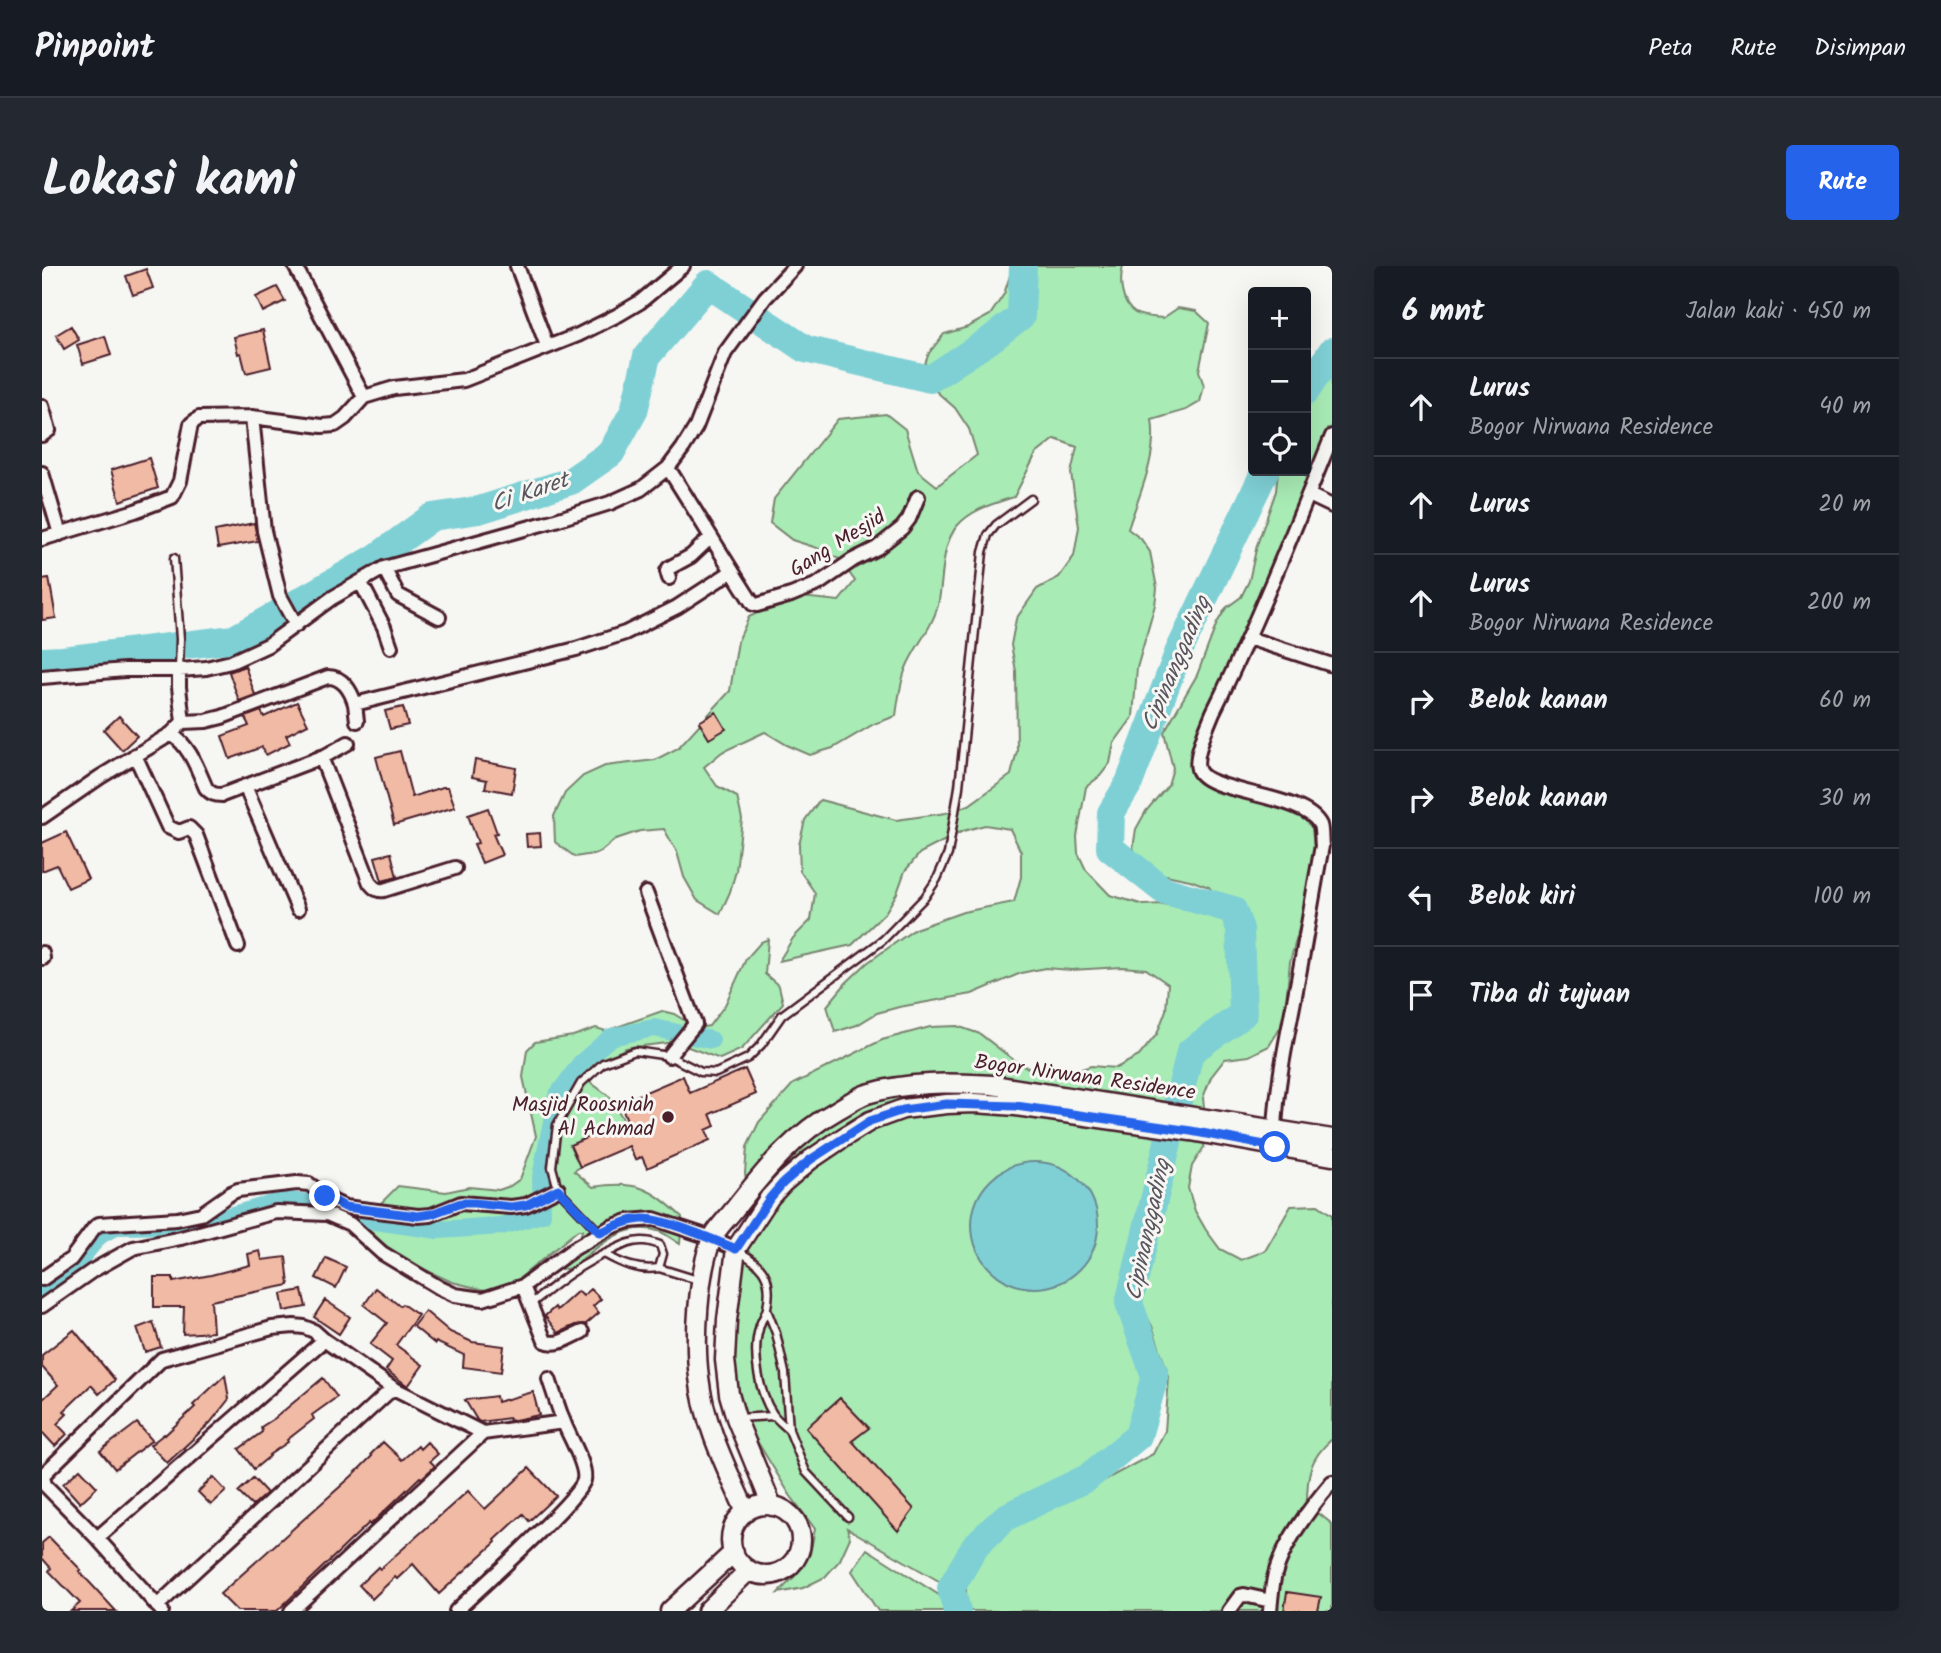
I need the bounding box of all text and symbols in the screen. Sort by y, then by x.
text: Pinpoint [35,22,155,75]
text: Peta [1648,29,1693,68]
text: Rute [1731,29,1776,68]
text: Disimpan [1814,29,1906,68]
text: Lokasi kami [42,143,297,221]
button: Rute [1786,145,1899,220]
map controls [1248,287,1311,476]
button: + [1248,287,1311,350]
text: 6 mnt [1402,288,1485,336]
text: Jalan kaki · 450 m [1686,294,1871,330]
button: − [1248,350,1311,413]
text: Lurus [1469,368,1530,410]
icon: ahead [1402,388,1440,426]
text: 40 m [1819,389,1871,425]
text: Bogor Nirwana Residence [1469,410,1713,446]
button: locate [1248,413,1311,476]
water label: Ci Karet [486,462,577,523]
text: Lurus [1469,484,1530,526]
icon: ahead [1402,486,1440,524]
text: 20 m [1819,487,1871,523]
street label: Gang Mesjid [783,501,893,587]
text: Lurus [1469,564,1530,606]
icon: ahead [1402,584,1440,622]
text: 200 m [1807,585,1871,621]
water label: Cipinanggading [1132,589,1222,737]
text: Bogor Nirwana Residence [1469,606,1713,642]
text: Belok kanan [1469,680,1608,722]
icon: right [1402,682,1440,720]
text: 60 m [1819,683,1871,719]
text: Belok kanan [1469,778,1608,820]
icon: right [1402,780,1440,818]
text: 30 m [1819,781,1871,817]
text: Belok kiri [1469,876,1575,918]
icon: left [1402,878,1440,916]
text: 100 m [1813,879,1871,915]
text: Tiba di tujuan [1469,974,1630,1016]
icon: arrive [1402,976,1440,1014]
street label: Bogor Nirwana Residence [972,1046,1198,1110]
place label: Masjid Roosniah Al Achmad [512,1089,655,1146]
marker: Masjid Roosniah Al Achmad [660,1109,676,1125]
route start [1259,1131,1290,1162]
water label: Cipinanggading [1116,1154,1182,1304]
route end [309,1180,340,1211]

